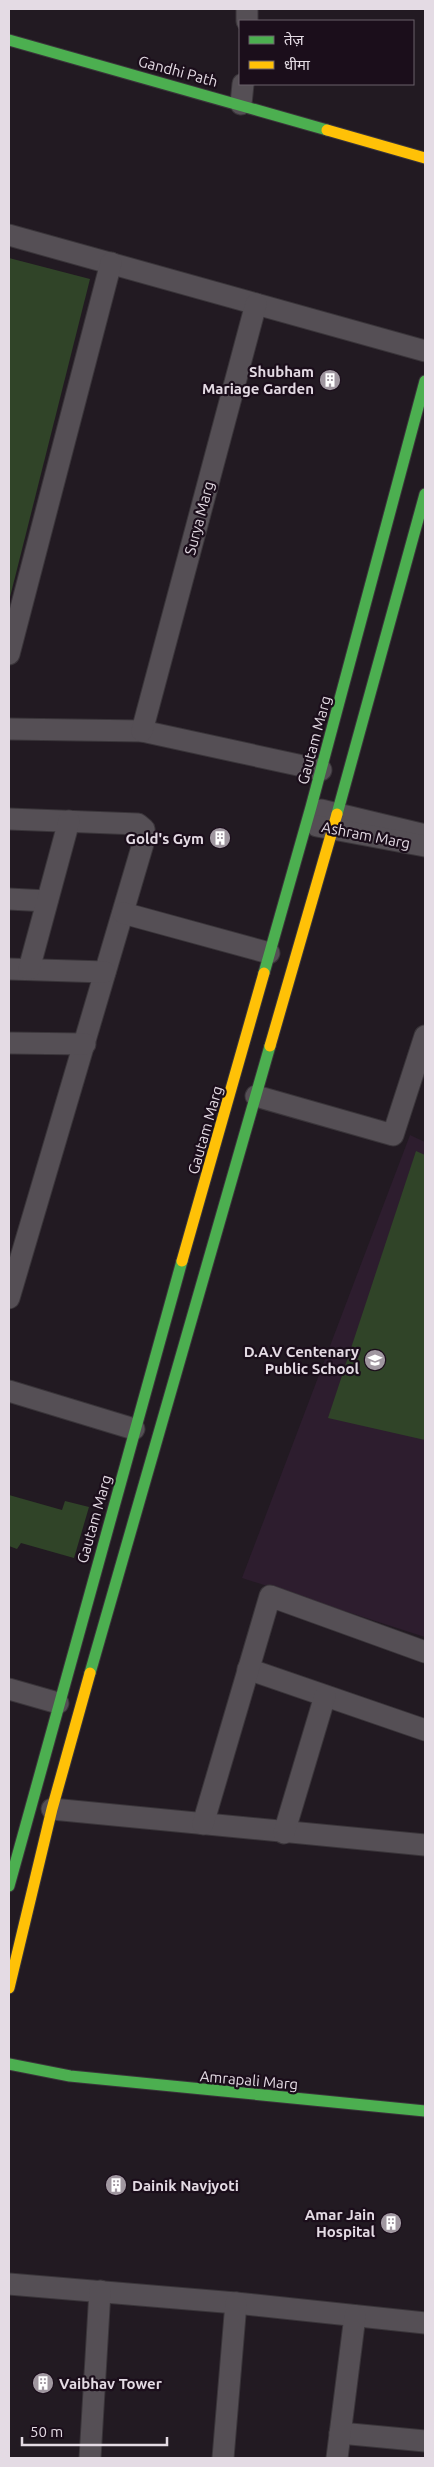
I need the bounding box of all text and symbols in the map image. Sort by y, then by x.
legend [239,20,414,85]
text: तेज़ [284,31,305,48]
street label: Gandhi Path [136,52,220,90]
text: धीमा [284,56,311,73]
place label: Shubham Mariage Garden [202,363,314,397]
building icon: Shubham Mariage Garden [318,368,342,392]
street label: Surya Marg [181,479,217,557]
street label: Gautam Marg [294,694,334,786]
street label: Ashram Marg [320,818,412,852]
building icon: Gold's Gym [208,826,232,850]
place label: Gold's Gym [126,830,204,847]
street label: Gautam Marg [184,1084,226,1176]
place label: D.A.V Centenary Public School [244,1343,359,1377]
school or university icon: D.A.V Centenary Public School [363,1348,387,1372]
street label: Gautam Marg [73,1473,115,1565]
street label: Amrapali Marg [199,2067,299,2093]
building icon: Dainik Navjyoti [104,2173,128,2197]
place label: Dainik Navjyoti [132,2177,239,2194]
place label: Amar Jain Hospital [305,2206,375,2240]
building icon: Amar Jain Hospital [379,2211,403,2235]
building icon: Vaibhav Tower [31,2371,55,2395]
place label: Vaibhav Tower [59,2375,163,2392]
scale bar [22,2414,168,2446]
text: 50 m [30,2423,63,2440]

